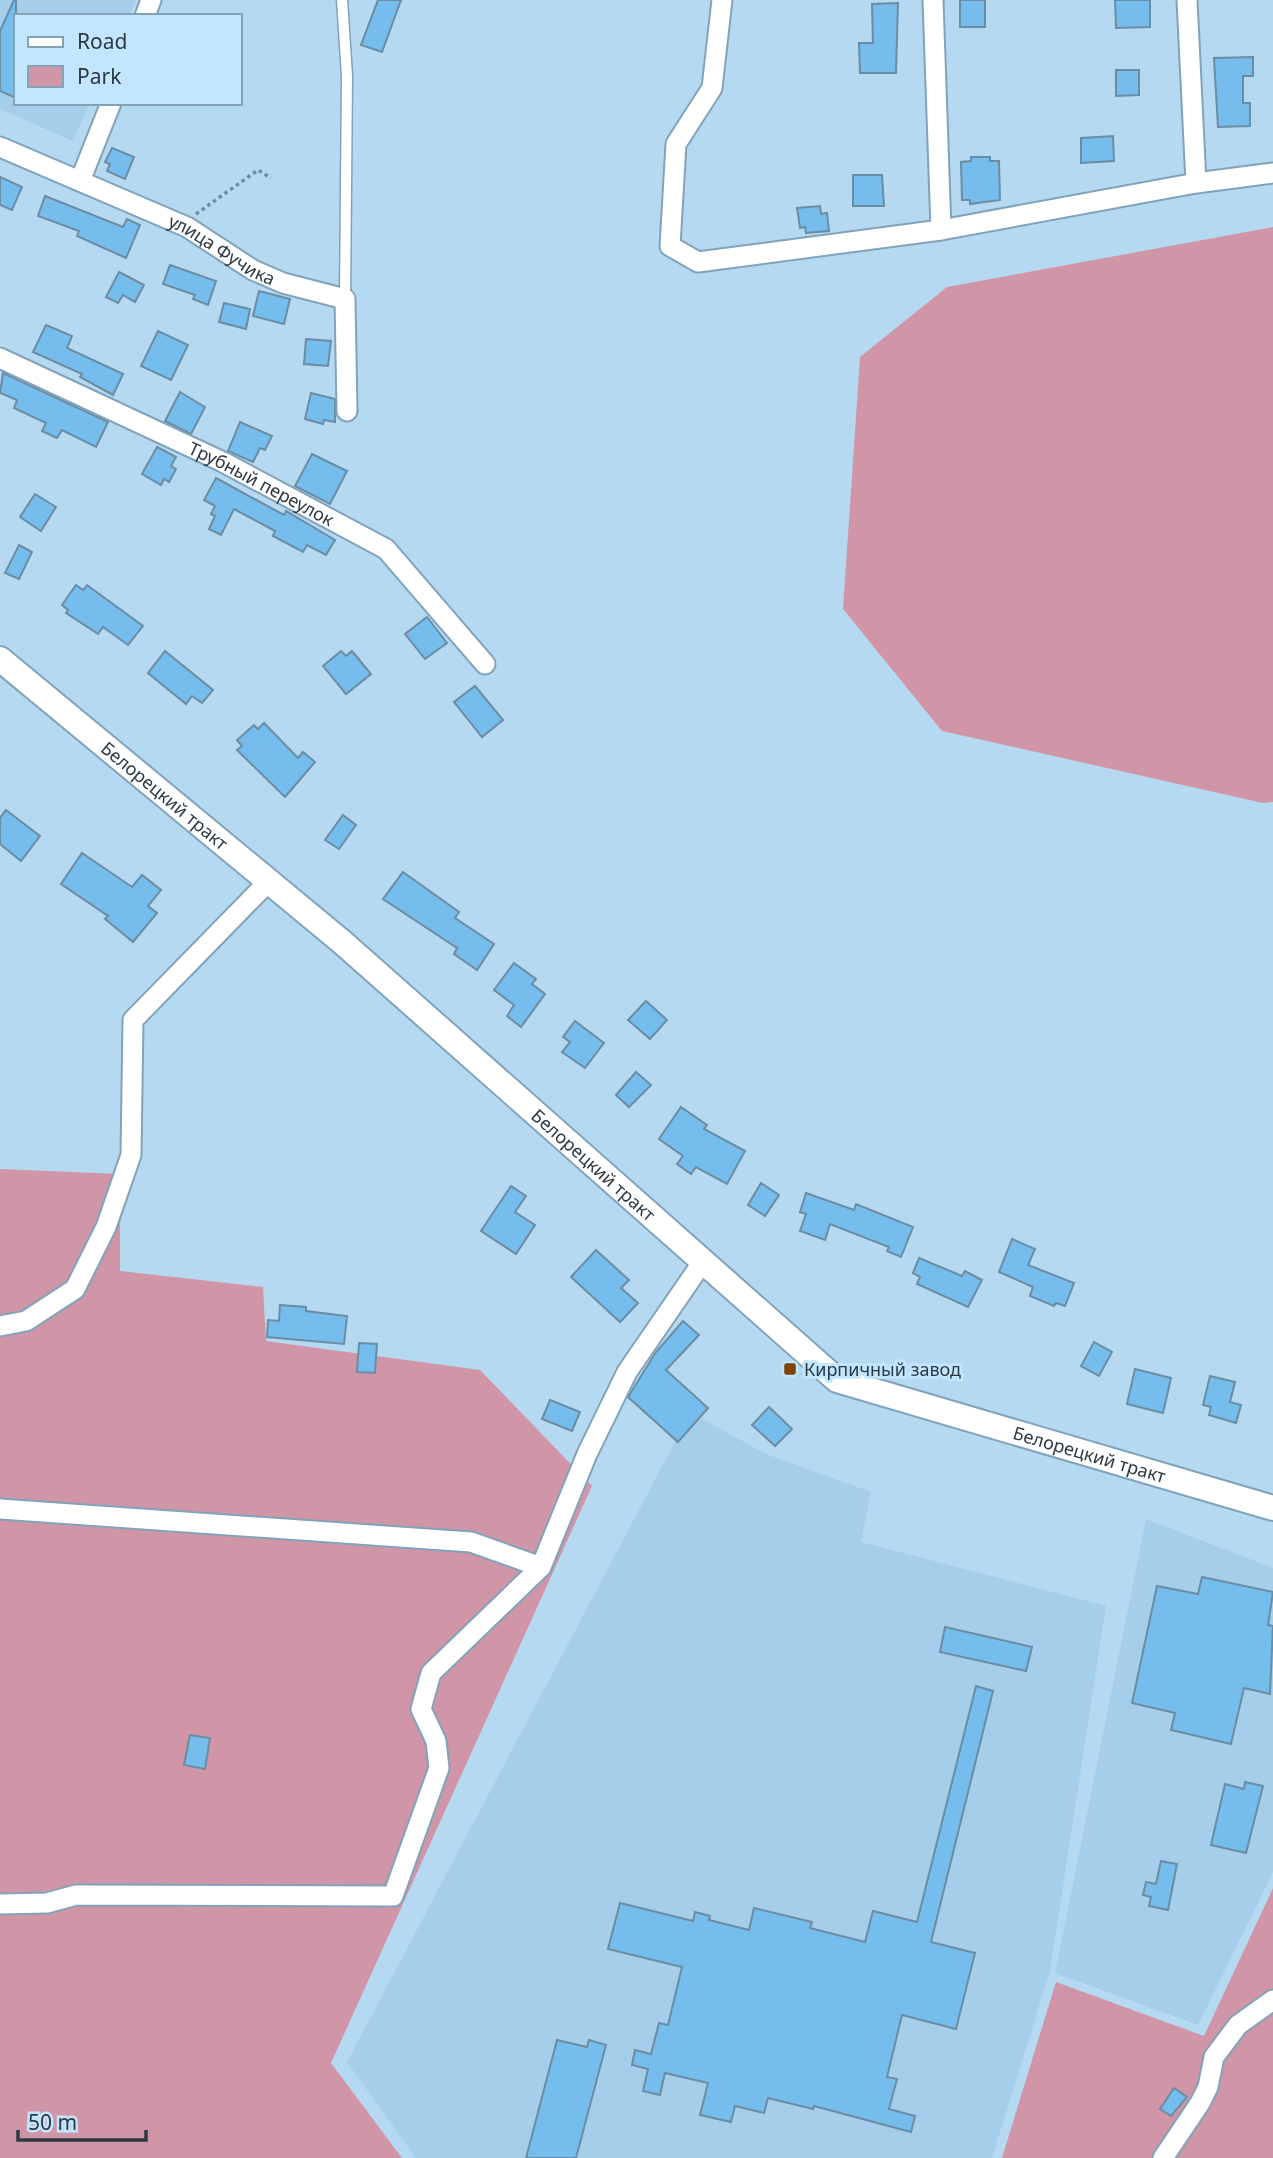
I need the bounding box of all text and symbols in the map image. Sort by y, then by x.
legend [14,14,242,105]
text: Road [77,27,127,55]
text: Park [77,62,122,90]
street label: улица Фучика [165,209,279,290]
street label: Трубный переулок [185,436,339,531]
street label: Белорецкий тракт [96,736,234,855]
street label: Белорецкий тракт [527,1103,661,1226]
place label: Кирпичный завод [804,1357,961,1381]
marker: Кирпичный завод [782,1361,798,1377]
street label: Белорецкий тракт [1010,1420,1169,1488]
scale bar [18,2098,145,2142]
text: 50 m [28,2108,77,2136]

